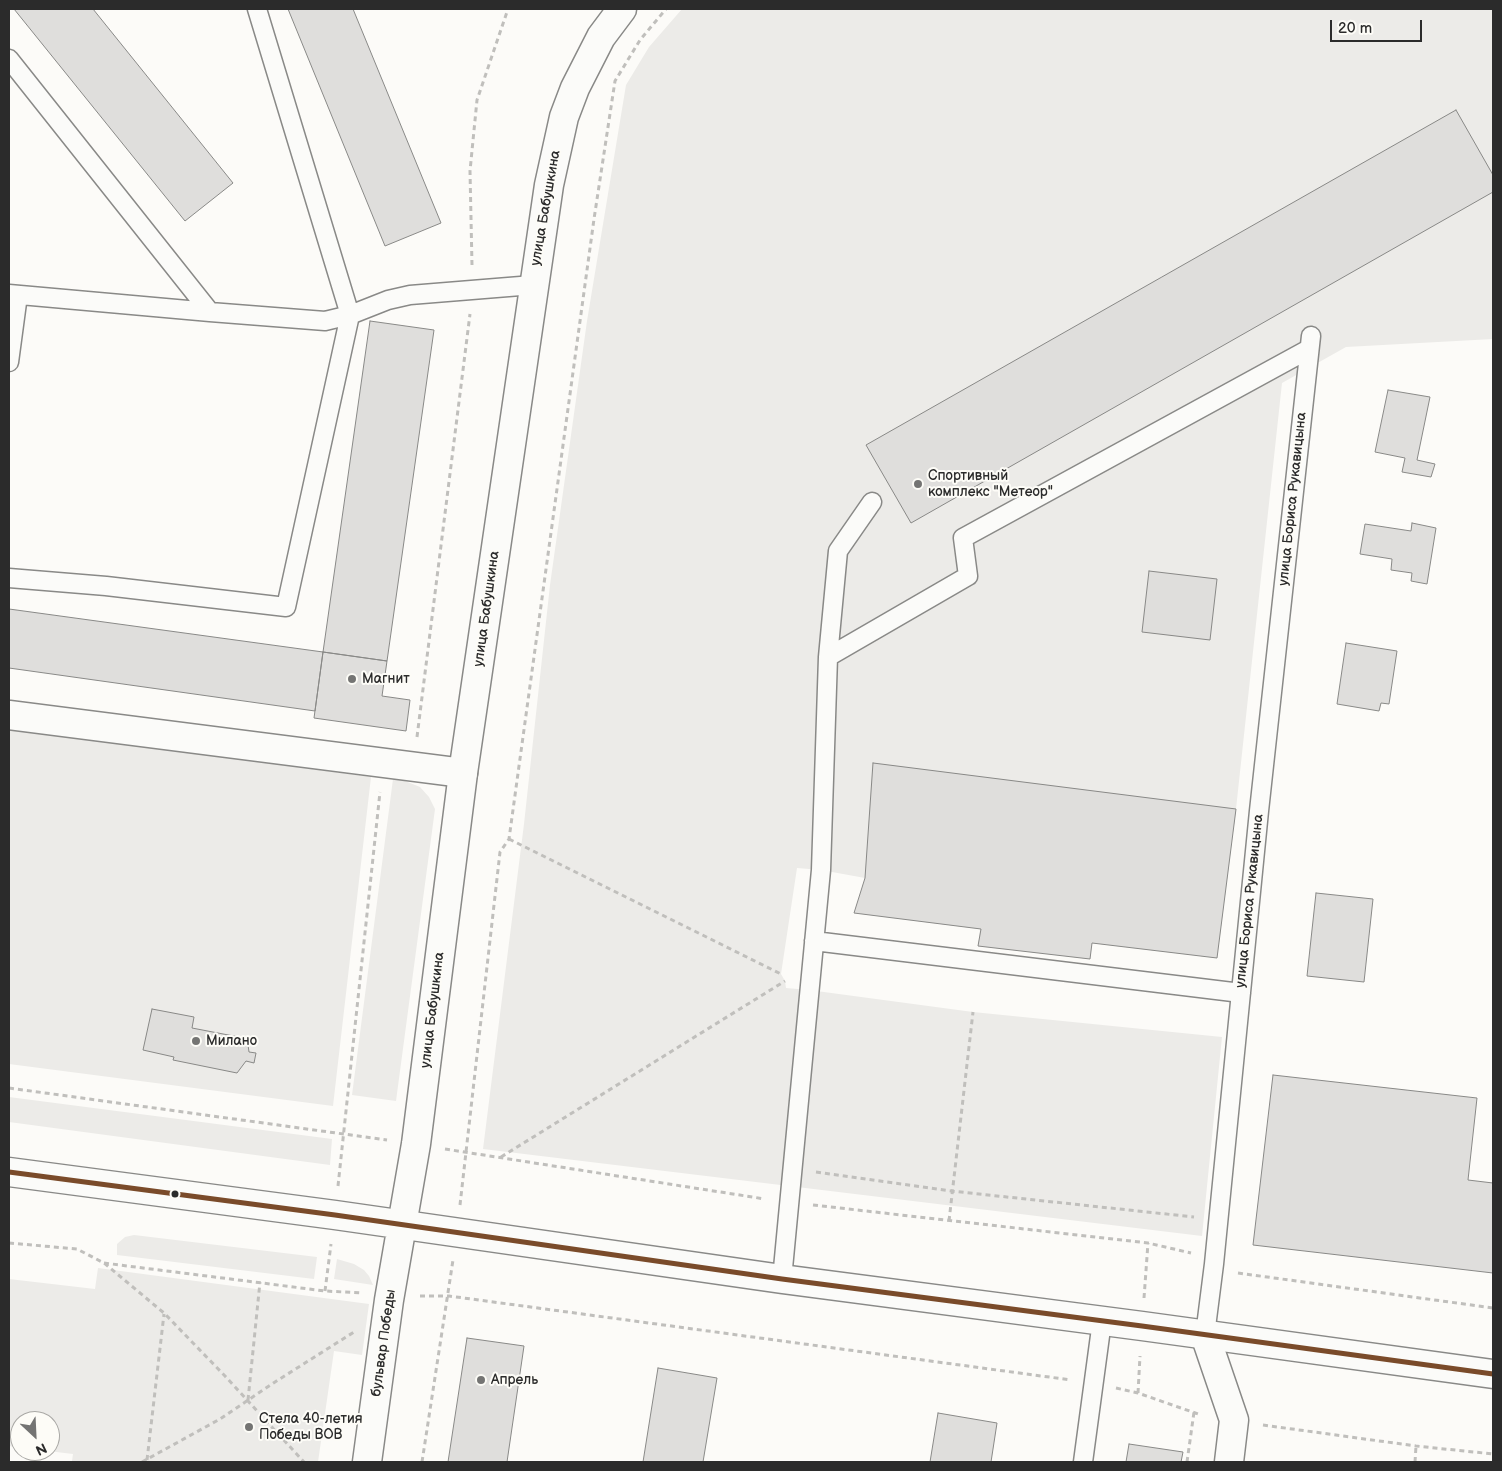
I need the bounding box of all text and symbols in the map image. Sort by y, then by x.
scale bar [1332,10,1424,42]
text: 20 m [1338,19,1372,38]
street label: улица Бабушкина [528,149,564,267]
street label: улица Бориса Рукавицына [1276,411,1310,587]
place label: Спортивный комплекс "Метеор" [928,468,1053,501]
marker: Спортивный комплекс "Метеор" [912,478,924,490]
street label: улица Бабушкина [471,550,503,668]
place label: Магнит [362,671,410,687]
marker: Магнит [346,673,358,685]
street label: улица Бориса Рукавицына [1233,813,1267,989]
street label: улица Бабушкина [418,951,448,1069]
place label: Милано [206,1033,257,1049]
marker: Милано [190,1035,202,1047]
unlabelled marker [170,1189,180,1199]
street label: бульвар Победы [368,1288,400,1398]
place label: Апрель [491,1372,538,1388]
marker: Апрель [475,1374,487,1386]
north arrow [10,1411,60,1461]
place label: Стела 40-летия Победы ВОВ [259,1411,363,1444]
marker: Стела 40-летия Победы ВОВ [243,1421,255,1433]
text: N [33,1439,49,1459]

